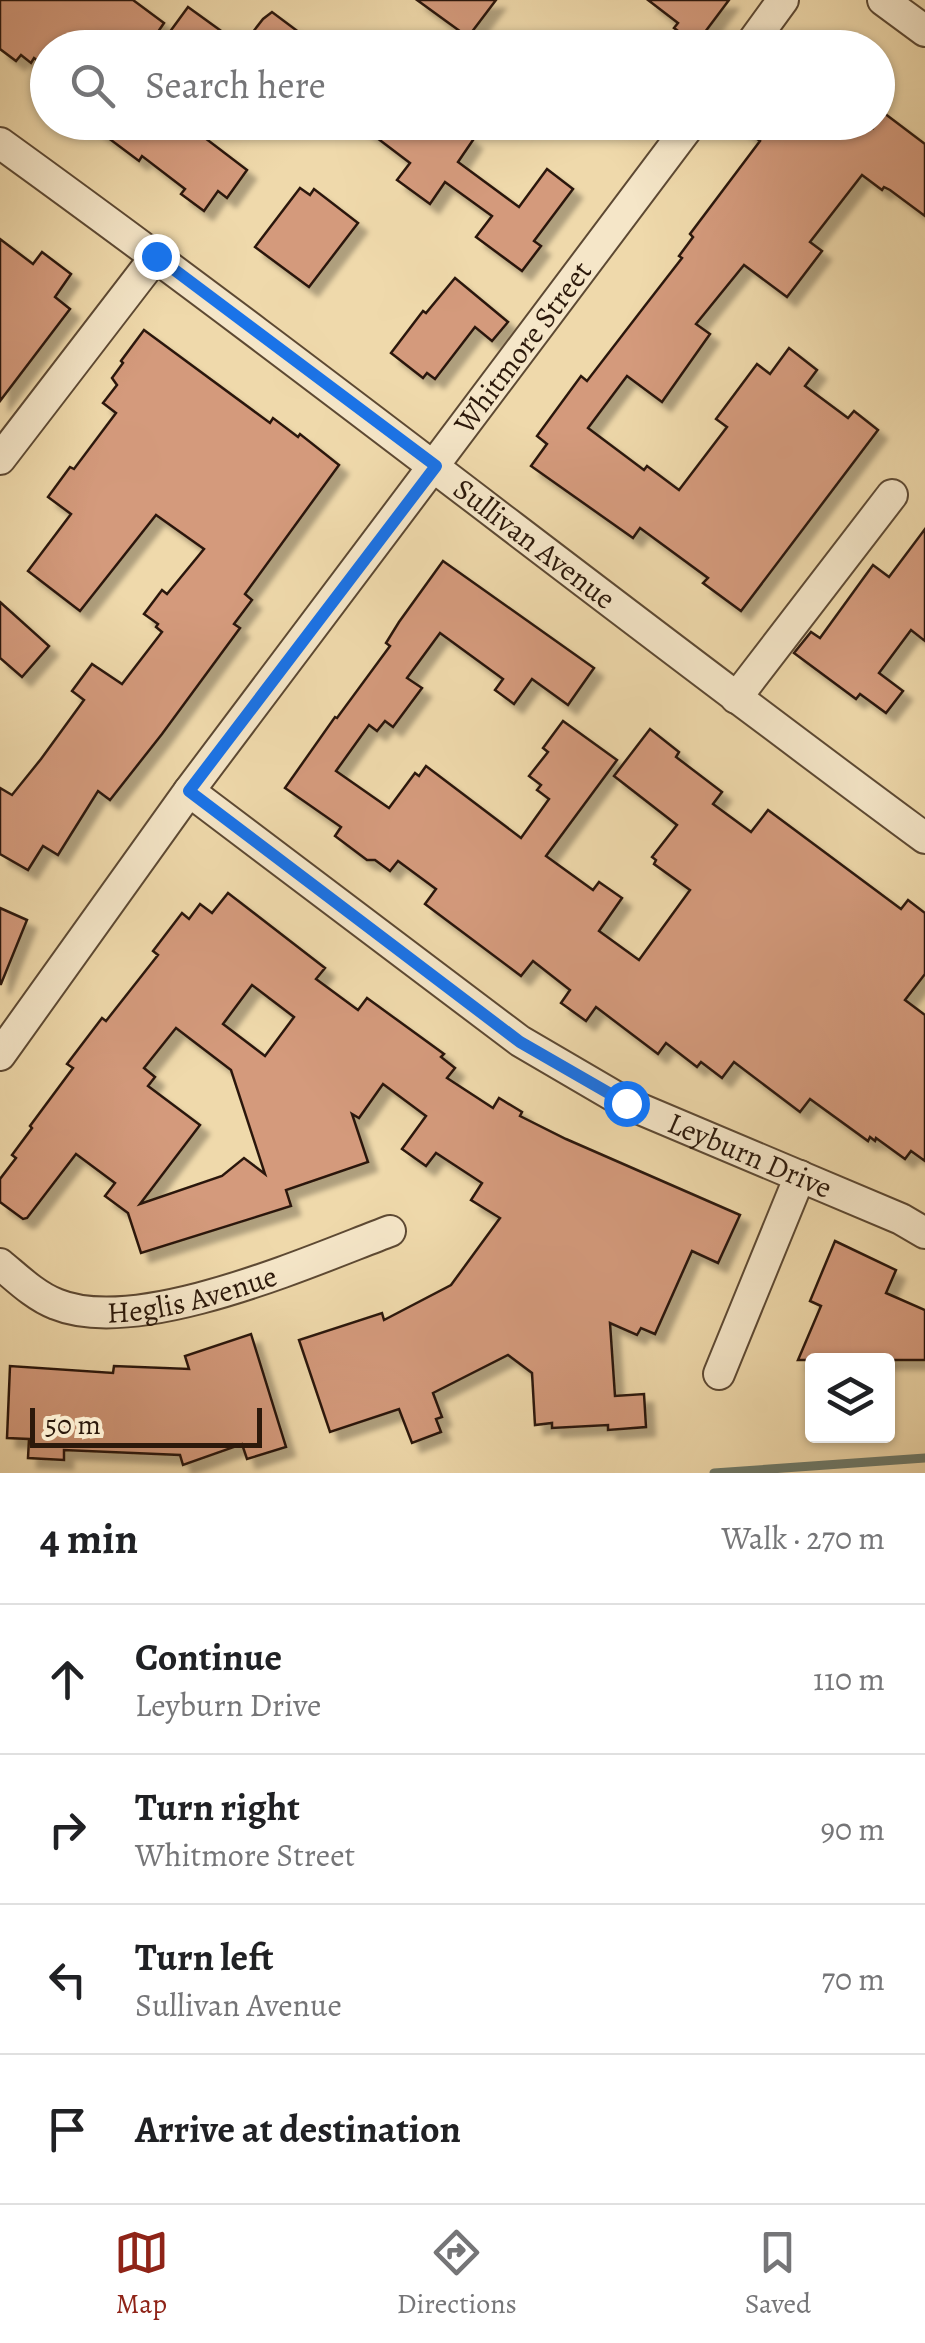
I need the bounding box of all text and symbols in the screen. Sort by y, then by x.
search box [30,30,895,140]
icon: search [65,58,120,113]
text: Search here [145,59,326,111]
route end [134,234,180,280]
street label: Whitmore Street [444,253,601,442]
street label: Sullivan Avenue [445,469,624,618]
route start [604,1081,650,1127]
street label: Leyburn Drive [662,1103,838,1208]
street label: Heglis Avenue [106,1256,282,1333]
map controls [805,1353,895,1443]
button: layers [805,1353,895,1443]
scale bar [30,1403,262,1448]
text: 50 m [45,1406,101,1444]
text: 4 min [40,1510,138,1567]
text: Walk · 270 m [721,1516,885,1560]
text: Continue [135,1631,282,1683]
icon: ahead [40,1652,95,1707]
text: 110 m [813,1657,885,1701]
text: Leyburn Drive [135,1683,321,1727]
text: Turn right [135,1781,300,1833]
icon: right [40,1802,95,1857]
text: 90 m [820,1807,885,1851]
text: Whitmore Street [135,1833,355,1877]
text: Turn left [135,1931,274,1983]
icon: left [40,1952,95,2007]
text: 70 m [822,1957,885,2001]
text: Sullivan Avenue [135,1983,342,2027]
icon: arrive [40,2102,95,2157]
text: Arrive at destination [135,2103,461,2155]
tab: Map [114,2225,169,2323]
tab: Directions [397,2225,517,2323]
tab: Saved [745,2225,811,2323]

